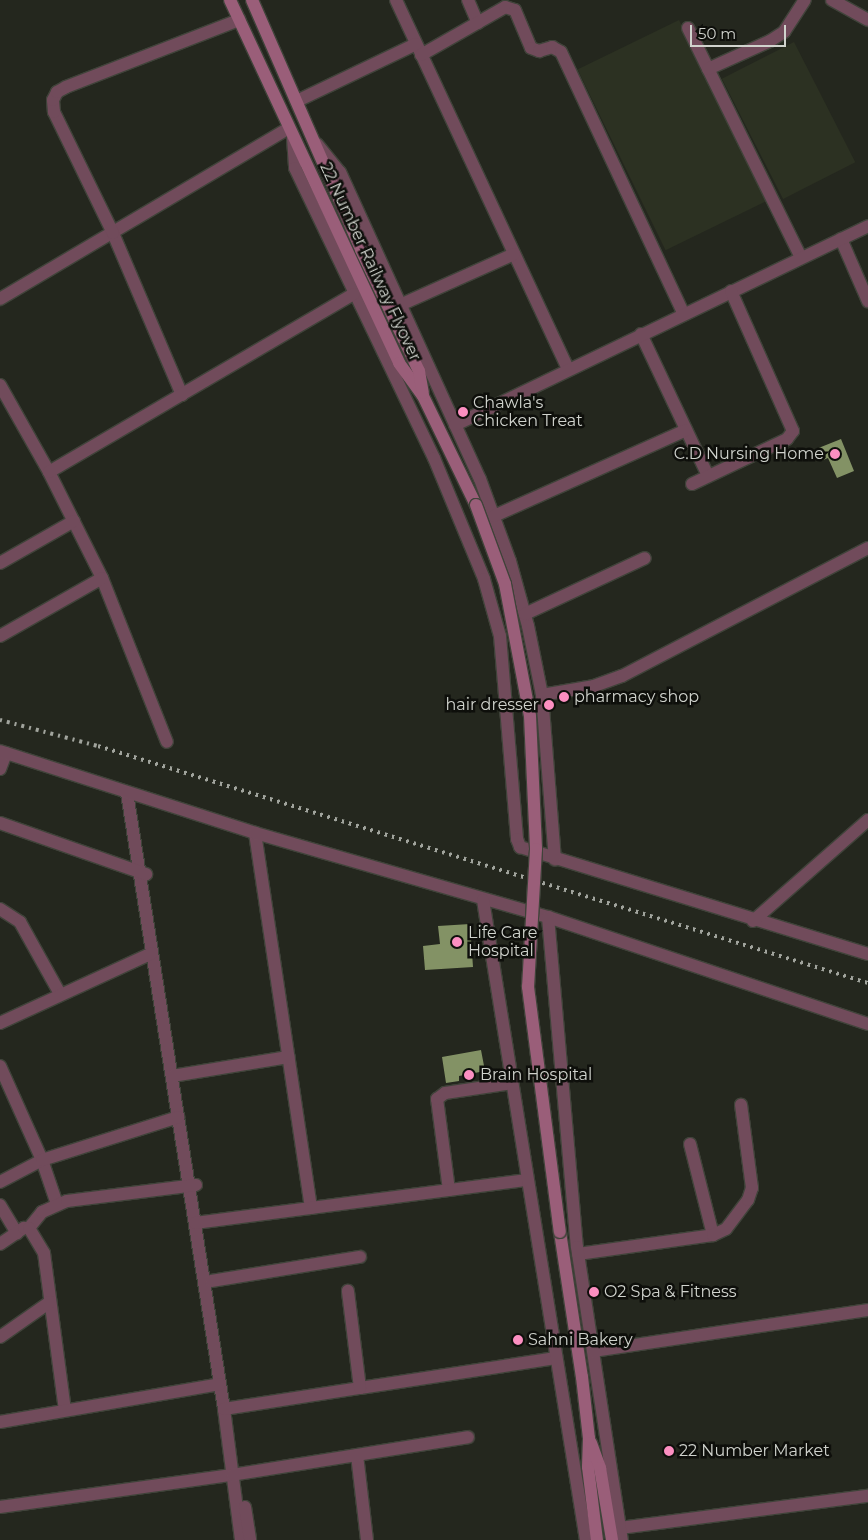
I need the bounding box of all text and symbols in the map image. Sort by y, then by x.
scale bar [693,15,789,47]
text: 50 m [698,24,736,43]
street label: 22 Number Railway Flyover [316,160,424,364]
place label: Chawla's Chicken Treat [473,393,583,431]
marker: Chawla's Chicken Treat [457,406,469,418]
place label: C.D Nursing Home [674,444,824,464]
marker: C.D Nursing Home [828,447,842,461]
place label: pharmacy shop [574,687,699,707]
marker: pharmacy shop [558,691,570,703]
place label: hair dresser [445,695,539,715]
marker: hair dresser [543,699,555,711]
place label: Life Care Hospital [468,923,537,961]
marker: Life Care Hospital [450,935,464,949]
place label: Brain Hospital [480,1065,592,1085]
marker: Brain Hospital [462,1068,476,1082]
place label: O2 Spa & Fitness [604,1282,737,1302]
marker: O2 Spa & Fitness [588,1286,600,1298]
place label: Sahni Bakery [528,1330,633,1350]
marker: Sahni Bakery [512,1334,524,1346]
place label: 22 Number Market [679,1441,830,1461]
marker: 22 Number Market [663,1445,675,1457]

